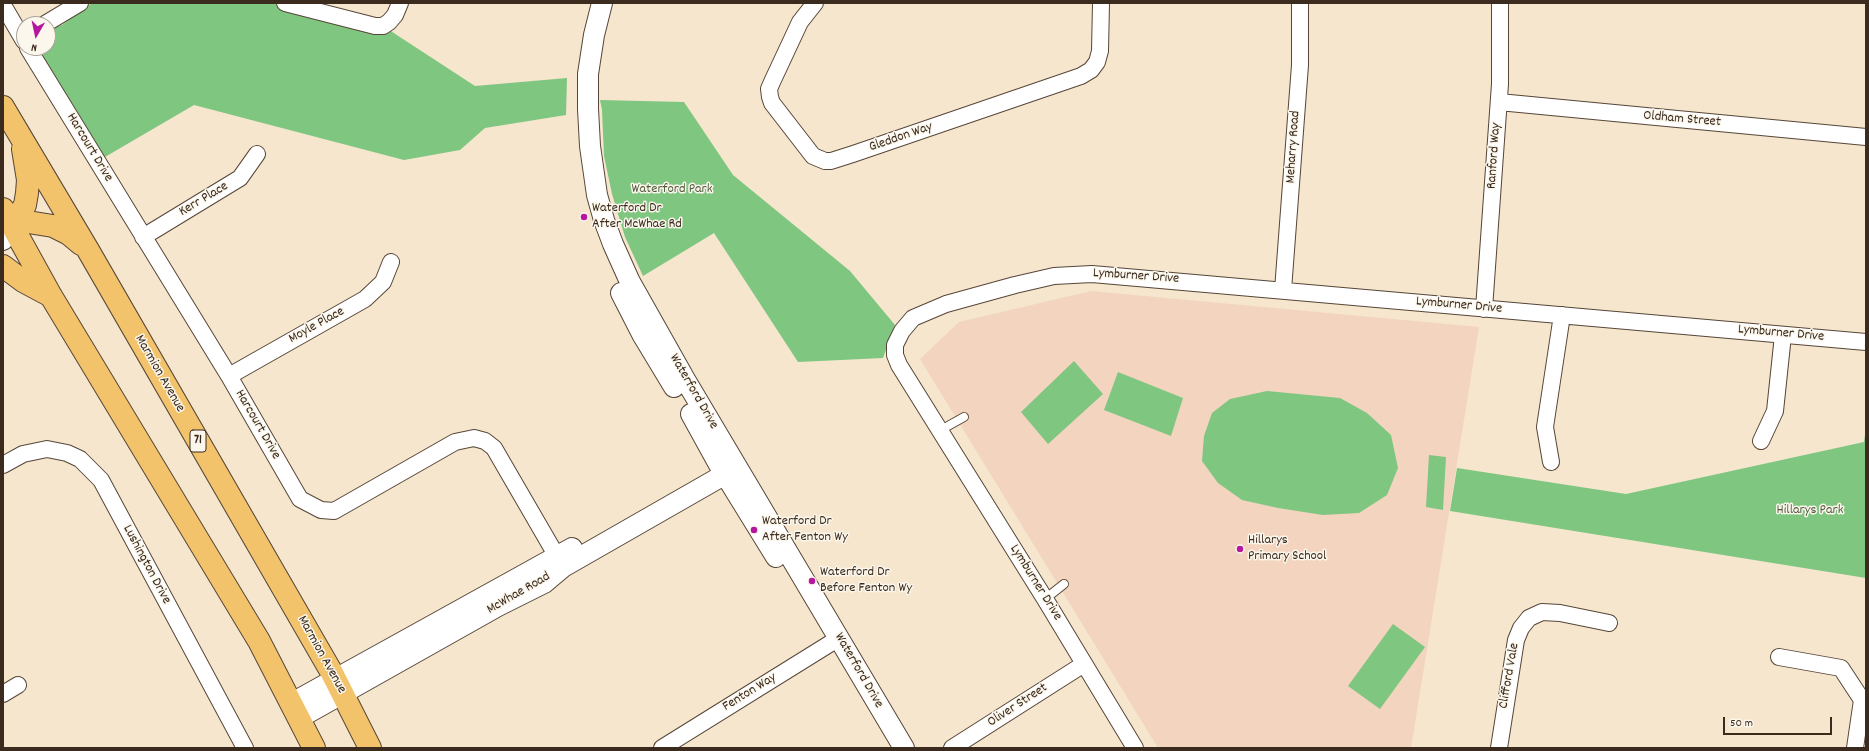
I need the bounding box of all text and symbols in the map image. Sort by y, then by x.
north arrow [16,16,56,56]
text: N [30,39,38,55]
street label: Oldham Street [1643,108,1721,132]
street label: Meharry Road [1283,110,1305,184]
street label: Harcourt Drive [62,111,116,185]
street label: Gleddon Way [867,119,935,157]
street label: Ranford Way [1484,122,1506,190]
street label: Kerr Place [176,179,232,221]
park label: Waterford Park [631,182,713,198]
place label: Waterford Dr After McWhae Rd [592,201,682,234]
marker: Waterford Dr After McWhae Rd [579,212,589,222]
street label: Lymburner Drive [1092,266,1180,288]
street label: Lymburner Drive [1415,294,1503,318]
street label: Moyle Place [286,304,348,348]
street label: Lymburner Drive [1737,322,1825,346]
street label: Marmion Avenue [130,332,188,416]
street label: Waterford Drive [665,351,721,433]
street label: Harcourt Drive [230,387,284,463]
road number: 71 [190,430,206,452]
park label: Hillarys Park [1777,503,1843,519]
place label: Waterford Dr After Fenton Wy [762,514,848,546]
street label: Lushington Drive [118,523,174,607]
marker: Waterford Dr After Fenton Wy [749,525,759,535]
place label: Hillarys Primary School [1248,533,1326,566]
street label: Lymburner Drive [1005,542,1065,624]
marker: Hillarys Primary School [1235,544,1245,554]
place label: Waterford Dr Before Fenton Wy [820,565,912,598]
street label: McWhae Road [484,569,554,619]
marker: Waterford Dr Before Fenton Wy [807,576,817,586]
street label: Marmion Avenue [293,613,349,697]
street label: Waterford Drive [830,630,886,712]
street label: Clifford Vale [1496,642,1524,710]
street label: Fenton Way [720,670,780,716]
street label: Oliver Street [985,680,1051,732]
scale bar [1725,709,1834,735]
text: 50 m [1730,715,1753,732]

